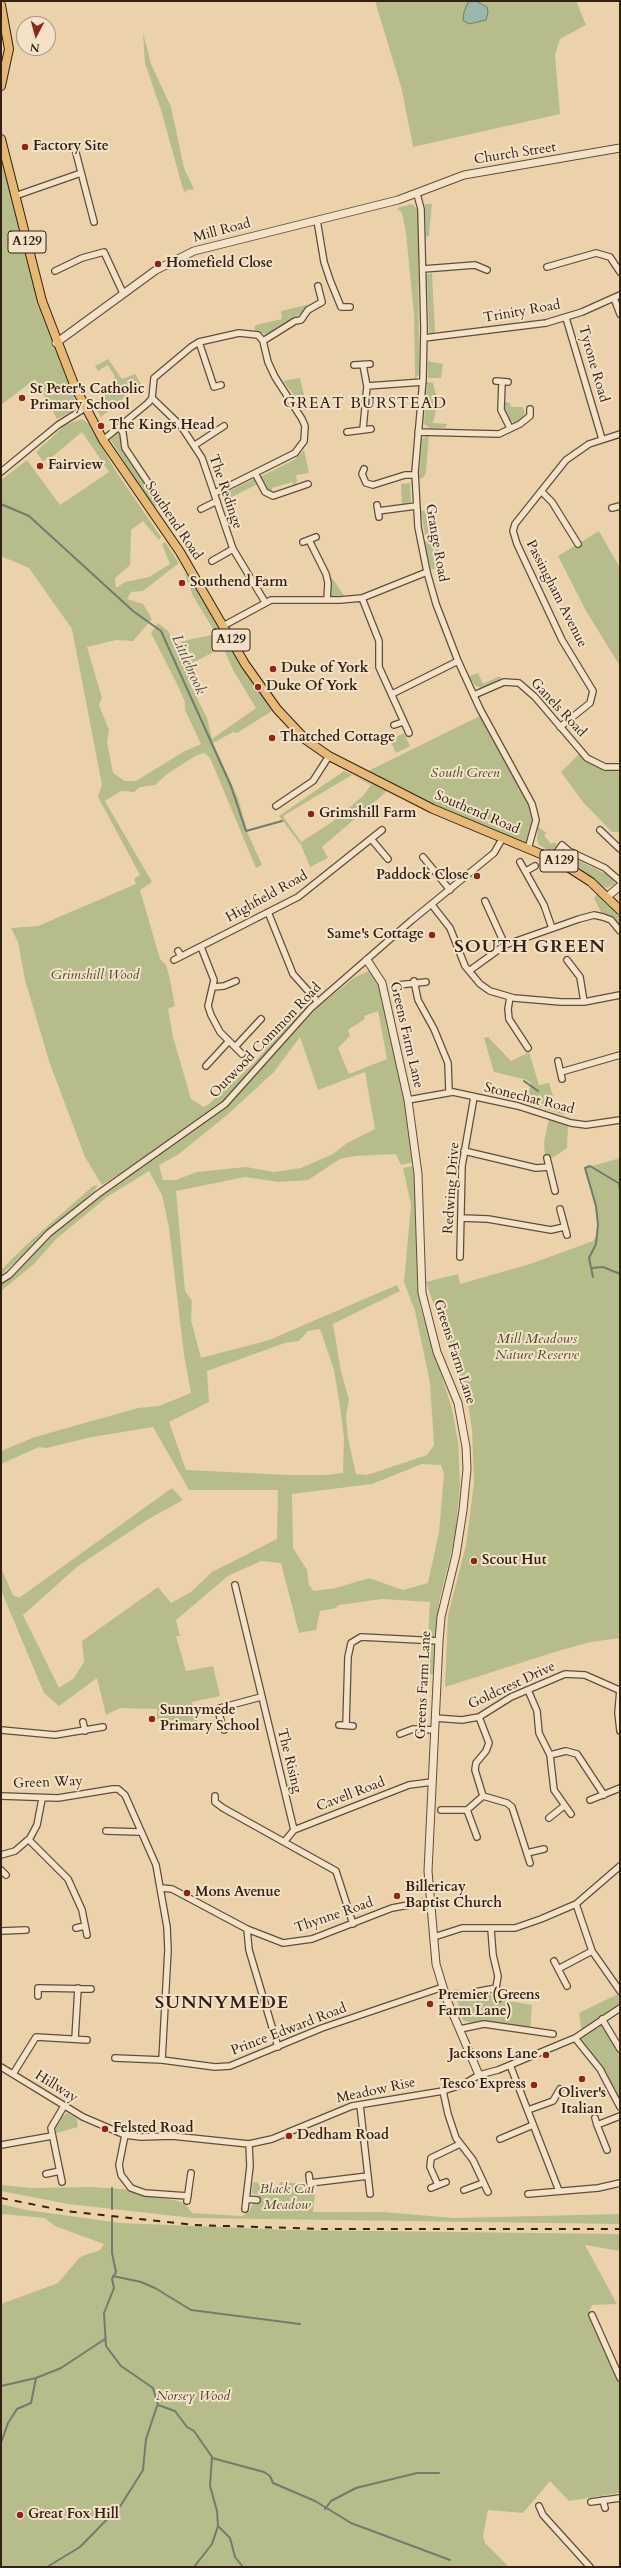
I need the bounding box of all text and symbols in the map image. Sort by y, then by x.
north arrow [16,16,56,56]
text: N [29,39,40,55]
place label: Factory Site [33,139,109,155]
street label: Church Street [473,139,557,169]
marker: Factory Site [20,142,30,152]
street label: Mill Road [191,215,253,247]
road number: A129 [8,231,46,253]
place label: Homefield Close [166,256,273,272]
marker: Homefield Close [153,259,163,269]
street label: Trinity Road [482,297,562,327]
street label: Tyrone Road [574,324,612,404]
place label: St Peter's Catholic Primary School [30,382,144,414]
marker: St Peter's Catholic Primary School [17,393,27,403]
district label: GREAT BURSTEAD [283,394,447,414]
place label: The Kings Head [109,418,215,434]
marker: The Kings Head [96,421,106,431]
street label: The Redinge [204,453,246,531]
place label: Fairview [48,458,103,474]
marker: Fairview [35,461,45,471]
street label: Southend Road [141,479,205,563]
street label: Grange Road [421,503,451,583]
street label: Passingham Avenue [522,538,590,650]
place label: Southend Farm [190,575,288,591]
marker: Southend Farm [177,578,187,588]
road number: A129 [212,629,250,651]
water label: Littlebrook [167,632,209,698]
place label: Duke of York [281,661,368,677]
marker: Duke of York [268,664,278,674]
street label: Ganels Road [527,675,589,741]
place label: Duke Of York [266,679,358,695]
marker: Duke Of York [253,682,263,692]
place label: Thatched Cottage [280,730,395,746]
marker: Thatched Cottage [267,733,277,743]
park label: South Green [430,766,500,782]
street label: Southend Road [432,788,522,838]
place label: Grimshill Farm [319,806,416,822]
marker: Grimshill Farm [306,809,316,819]
road number: A129 [540,850,578,872]
street label: Highfield Road [223,868,311,926]
place label: Paddock Close [376,868,469,884]
marker: Paddock Close [472,871,482,881]
place label: Same's Cottage [327,927,424,943]
marker: Same's Cottage [427,930,437,940]
district label: SOUTH GREEN [454,937,606,959]
park label: Grimshill Wood [51,968,139,984]
street label: Outwood Common Road [207,980,325,1102]
street label: Greens Farm Lane [386,980,426,1090]
street label: Stonechat Road [482,1080,576,1118]
street label: Redwing Drive [440,1141,464,1235]
street label: Greens Farm Lane [429,1298,479,1406]
park label: Mill Meadows Nature Reserve [495,1332,579,1364]
place label: Scout Hut [482,1553,547,1569]
marker: Scout Hut [469,1556,479,1566]
street label: Greens Farm Lane [413,1630,435,1740]
street label: Goldcrest Drive [466,1658,558,1714]
place label: Sunnymede Primary School [160,1703,260,1736]
marker: Sunnymede Primary School [147,1714,157,1724]
street label: The Rising [273,1727,305,1795]
street label: Green Way [13,1773,83,1793]
street label: Cavell Road [314,1774,388,1816]
place label: Billericay Baptist Church [405,1880,502,1912]
place label: Mons Avenue [195,1885,281,1901]
marker: Mons Avenue [182,1888,192,1898]
marker: Billericay Baptist Church [392,1891,402,1901]
street label: Thynne Road [292,1895,376,1937]
place label: Premier (Greens Farm Lane) [438,1988,540,2020]
district label: SUNNYMEDE [155,1993,289,2015]
marker: Premier (Greens Farm Lane) [425,1999,435,2009]
street label: Prince Edward Road [229,2000,349,2060]
place label: Jacksons Lane [449,2047,538,2063]
marker: Jacksons Lane [541,2050,551,2060]
street label: Hillway [31,2067,81,2107]
street label: Meadow Rise [335,2074,417,2108]
marker: Oliver's Italian [577,2074,587,2084]
place label: Tesco Express [440,2077,526,2093]
marker: Tesco Express [529,2080,539,2090]
place label: Oliver's Italian [558,2086,606,2118]
place label: Felsted Road [113,2121,193,2137]
marker: Felsted Road [100,2124,110,2134]
place label: Dedham Road [297,2128,389,2144]
marker: Dedham Road [284,2131,294,2141]
park label: Black Cat Meadow [260,2182,314,2214]
park label: Norsey Wood [156,2389,230,2405]
place label: Great Fox Hill [28,2507,119,2523]
marker: Great Fox Hill [15,2510,25,2520]

